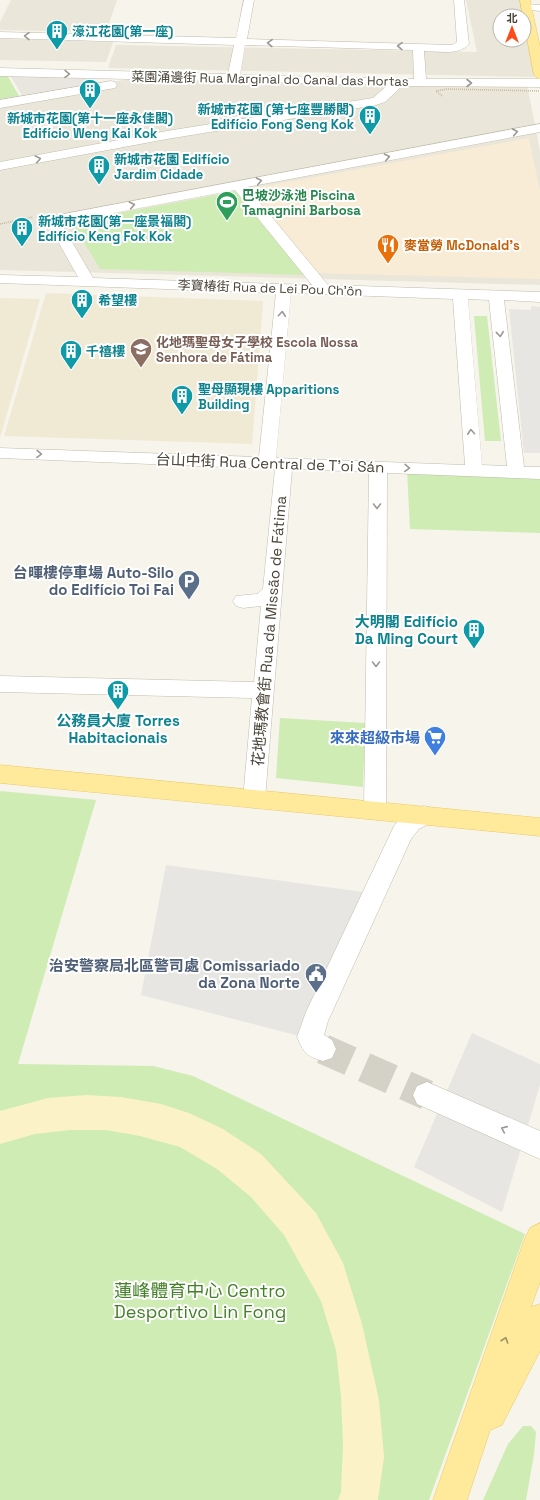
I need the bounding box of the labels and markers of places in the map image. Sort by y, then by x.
building icon: 濠江花園(第一座) [44,18,70,51]
place label: 濠江花園(第一座) [72,23,173,40]
building icon: 新城市花園(第十一座永佳閣) Edifício Weng Kai Kok [77,77,103,110]
place label: 新城市花園 (第七座豐勝閣) Edifício Fong Seng Kok [197,101,355,133]
building icon: 新城市花園 (第七座豐勝閣) Edifício Fong Seng Kok [357,103,383,136]
place label: 新城市花園(第十一座永佳閣) Edifício Weng Kai Kok [7,110,173,142]
place label: 新城市花園 Edifício Jardim Cidade [114,151,229,183]
building icon: 新城市花園 Edifício Jardim Cidade [86,153,112,186]
place label: 巴坡沙泳池 Piscina Tamagnini Barbosa [242,187,361,219]
sports icon: 巴坡沙泳池 Piscina Tamagnini Barbosa [214,189,240,222]
place label: 新城市花園(第一座景福閣) Edifício Keng Fok Kok [38,213,191,245]
building icon: 新城市花園(第一座景福閣) Edifício Keng Fok Kok [9,215,35,248]
restaurant icon: 麥當勞 McDonald's [375,232,401,265]
place label: 麥當勞 McDonald's [404,237,520,254]
building icon: 希望樓 [69,287,95,320]
place label: 希望樓 [98,292,137,309]
place label: 化地瑪聖母女子學校 Escola Nossa Senhora de Fátima [156,334,358,366]
school or university icon: 化地瑪聖母女子學校 Escola Nossa Senhora de Fátima [128,336,154,369]
building icon: 千禧樓 [58,338,84,371]
place label: 千禧樓 [86,343,125,360]
place label: 聖母顯現樓 Apparitions Building [198,381,340,413]
building icon: 聖母顯現樓 Apparitions Building [169,383,195,416]
place label: 台暉樓停車場 Auto-Silo do Edifício Toi Fai [13,563,174,599]
parking icon: 台暉樓停車場 Auto-Silo do Edifício Toi Fai [176,568,202,601]
place label: 大明閣 Edifício Da Ming Court [355,612,458,648]
building icon: 大明閣 Edifício Da Ming Court [461,617,487,650]
building icon: 公務員大廈 Torres Habitacionais [105,678,131,711]
place label: 公務員大廈 Torres Habitacionais [56,711,180,747]
supermarket icon: 來來超級市場 [422,724,448,757]
place label: 來來超級市場 [330,728,420,747]
place label: 治安警察局北區警司處 Comissariado da Zona Norte [49,956,300,992]
public building icon: 治安警察局北區警司處 Comissariado da Zona Norte [303,961,329,994]

